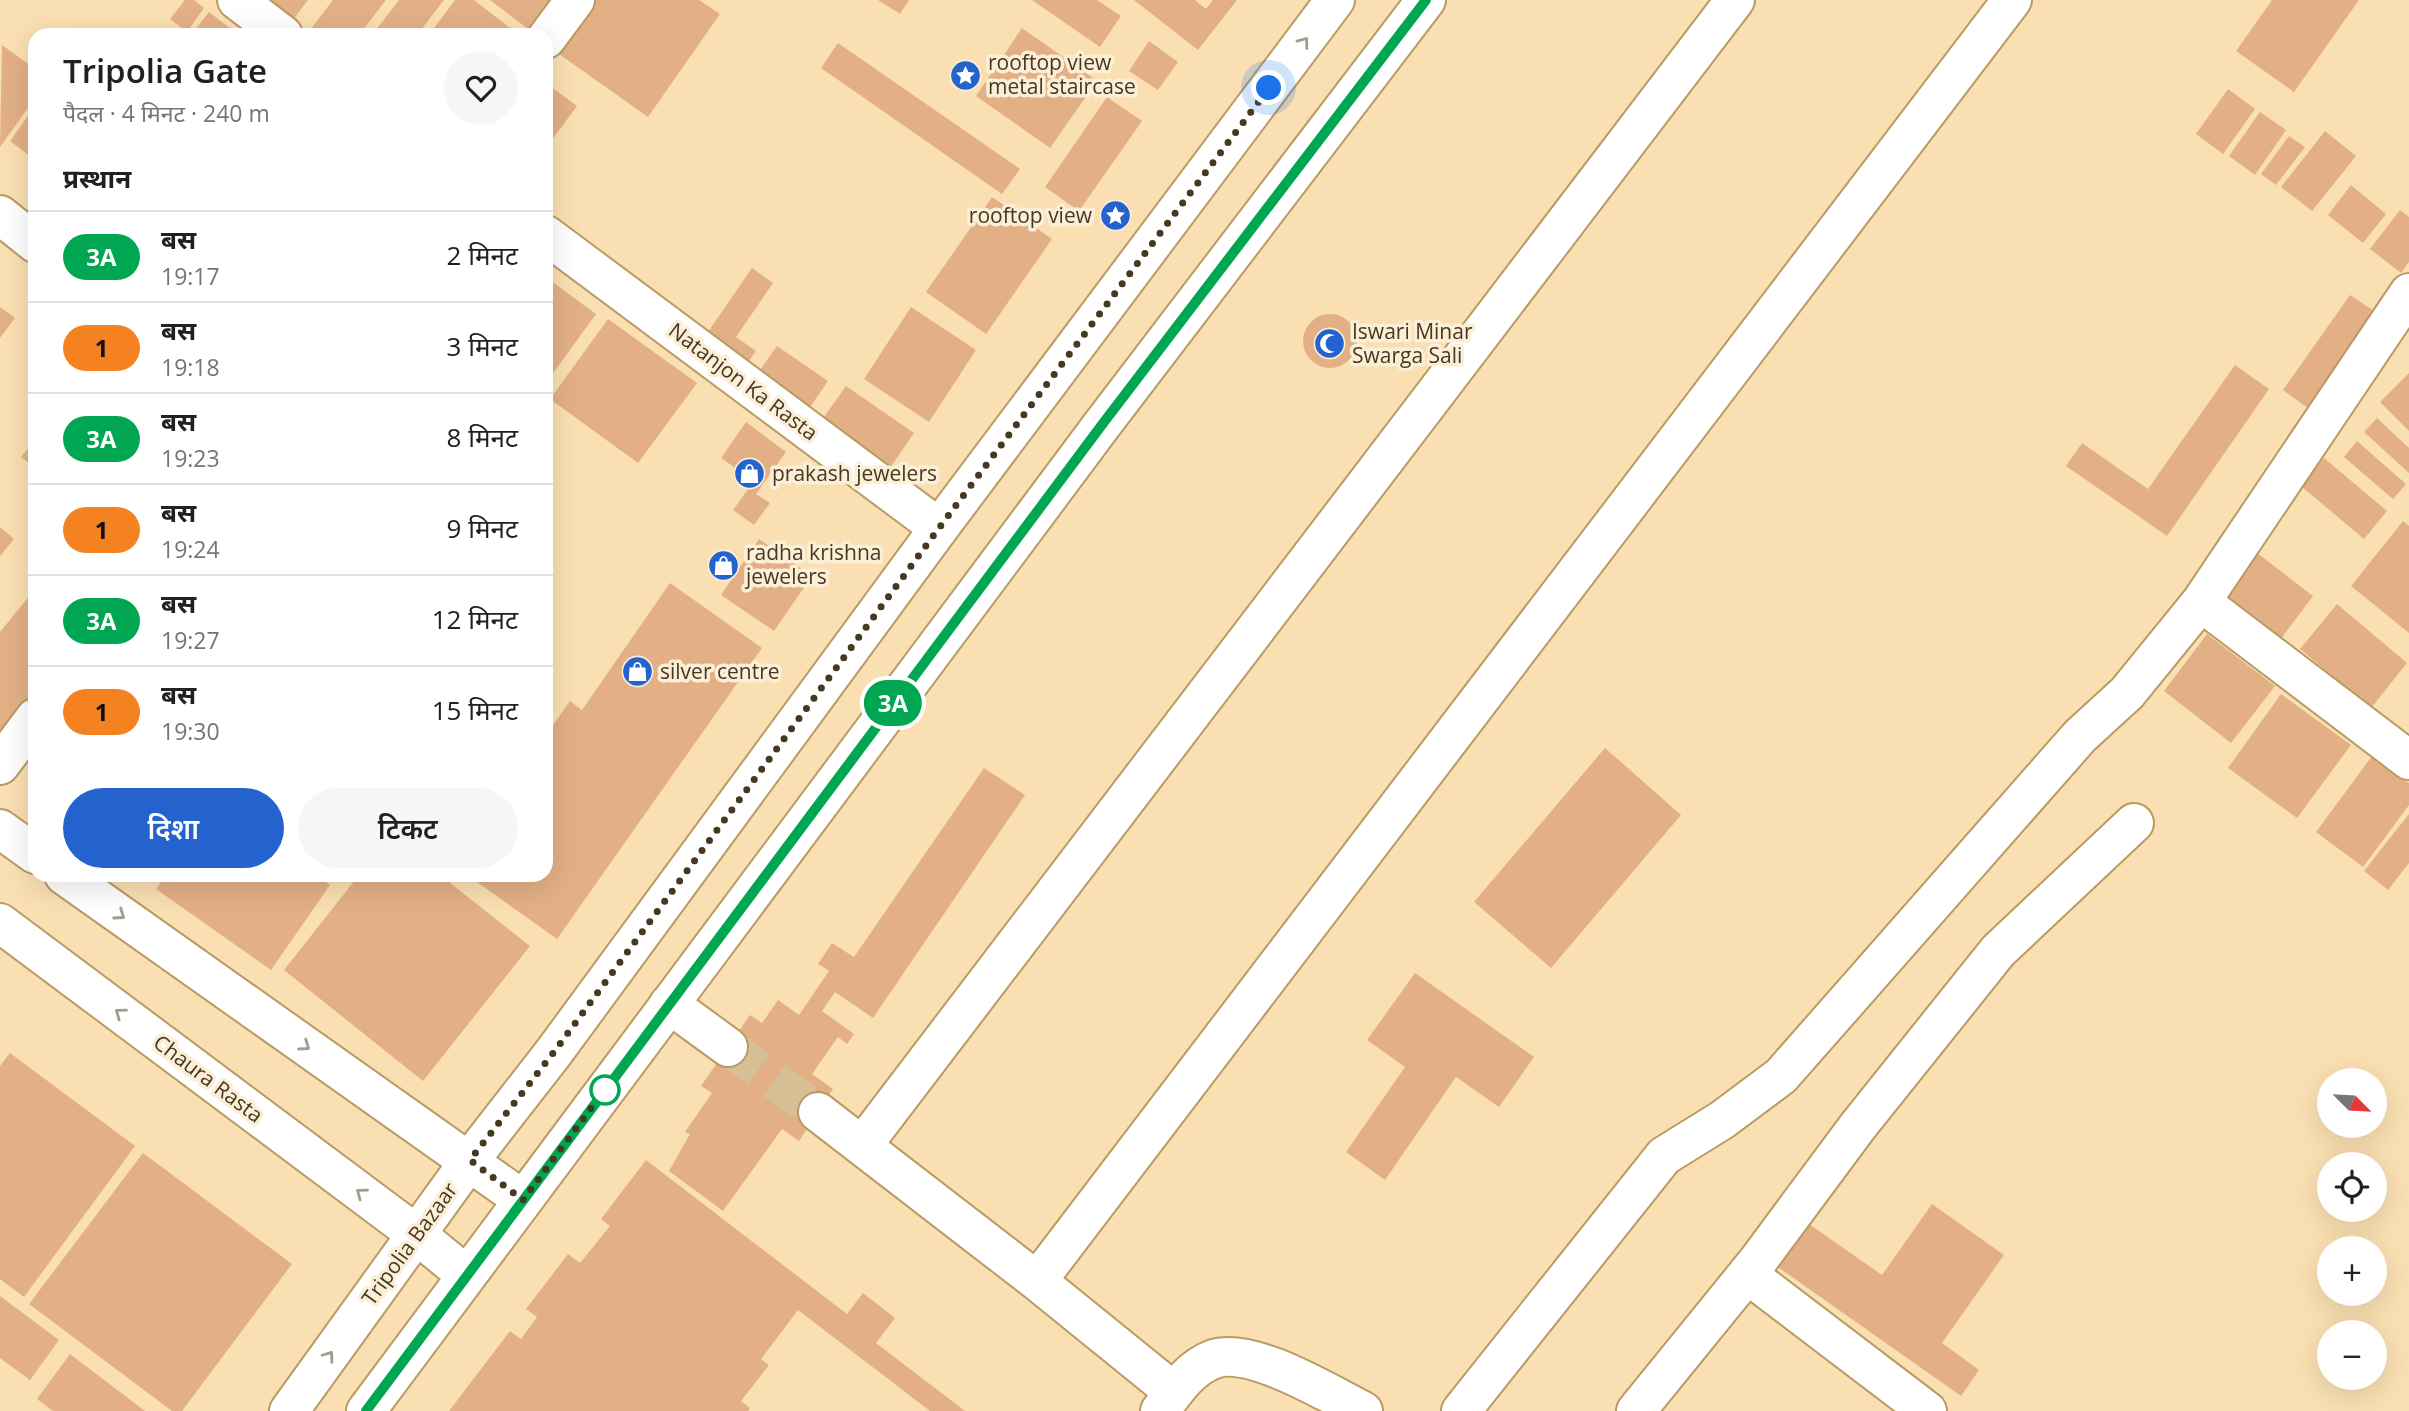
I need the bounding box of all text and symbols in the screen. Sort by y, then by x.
one-way arrow [1295,37,1308,50]
text: Tripolia Gate [63,48,267,93]
place label: rooftop view metal staircase [988,48,1136,100]
button: heart [444,51,518,125]
place icon: rooftop view metal staircase [948,58,982,92]
your location [1251,70,1286,105]
text: पैदल · 4 मिनट · 240 m [63,97,270,129]
text: प्रस्थान [63,160,131,196]
place icon: rooftop view [1098,199,1132,233]
place label: rooftop view [969,201,1093,229]
text: बस [161,221,196,257]
text: 2 मिनट [447,237,518,273]
text: 3A [86,240,117,273]
text: 19:17 [161,260,220,292]
text: बस [161,312,196,348]
street label: Natanjon Ka Rasta [663,316,824,446]
place label: Iswari Minar Swarga Sali [1352,317,1473,369]
mosque icon: Iswari Minar Swarga Sali [1312,327,1346,361]
text: 3 मिनट [447,328,518,364]
text: 1 [95,331,108,364]
text: 19:18 [161,351,220,383]
text: बस [161,403,196,439]
text: 8 मिनट [447,419,518,455]
text: 3A [86,422,117,455]
text: 19:23 [161,442,220,474]
shop icon: prakash jewelers [732,457,766,491]
place label: prakash jewelers [772,459,937,487]
text: बस [161,494,196,530]
text: 9 मिनट [447,510,518,546]
text: 1 [95,513,108,546]
text: 19:24 [161,533,220,565]
place label: radha krishna jewelers [744,538,881,590]
shop icon: radha krishna jewelers [706,548,740,582]
text: बस [161,585,196,621]
text: 12 मिनट [432,601,518,637]
text: 3A [86,604,117,637]
text: 19:27 [161,624,220,656]
shop icon: silver centre [620,655,654,689]
place label: silver centre [660,657,780,685]
text: बस [161,676,196,712]
line badge: 3A [862,680,924,726]
text: 3A [878,686,908,719]
text: 15 मिनट [432,692,518,728]
text: 1 [95,695,108,728]
text: 19:30 [161,715,220,747]
button: दिशा [63,788,284,868]
button: टिकट [298,788,518,868]
one-way arrow [112,906,125,919]
one-way arrow [115,1009,128,1021]
street label: Chaura Rasta [148,1028,269,1129]
one-way arrow [297,1038,310,1050]
north arrow [2317,1068,2387,1138]
map controls [2317,1068,2387,1390]
unlabelled marker [590,1075,620,1105]
button: locate [2317,1152,2387,1222]
street label: Tripolia Bazaar [355,1176,464,1311]
one-way arrow [356,1189,369,1201]
button: + [2317,1236,2387,1306]
button: − [2317,1320,2387,1390]
one-way arrow [321,1351,333,1364]

